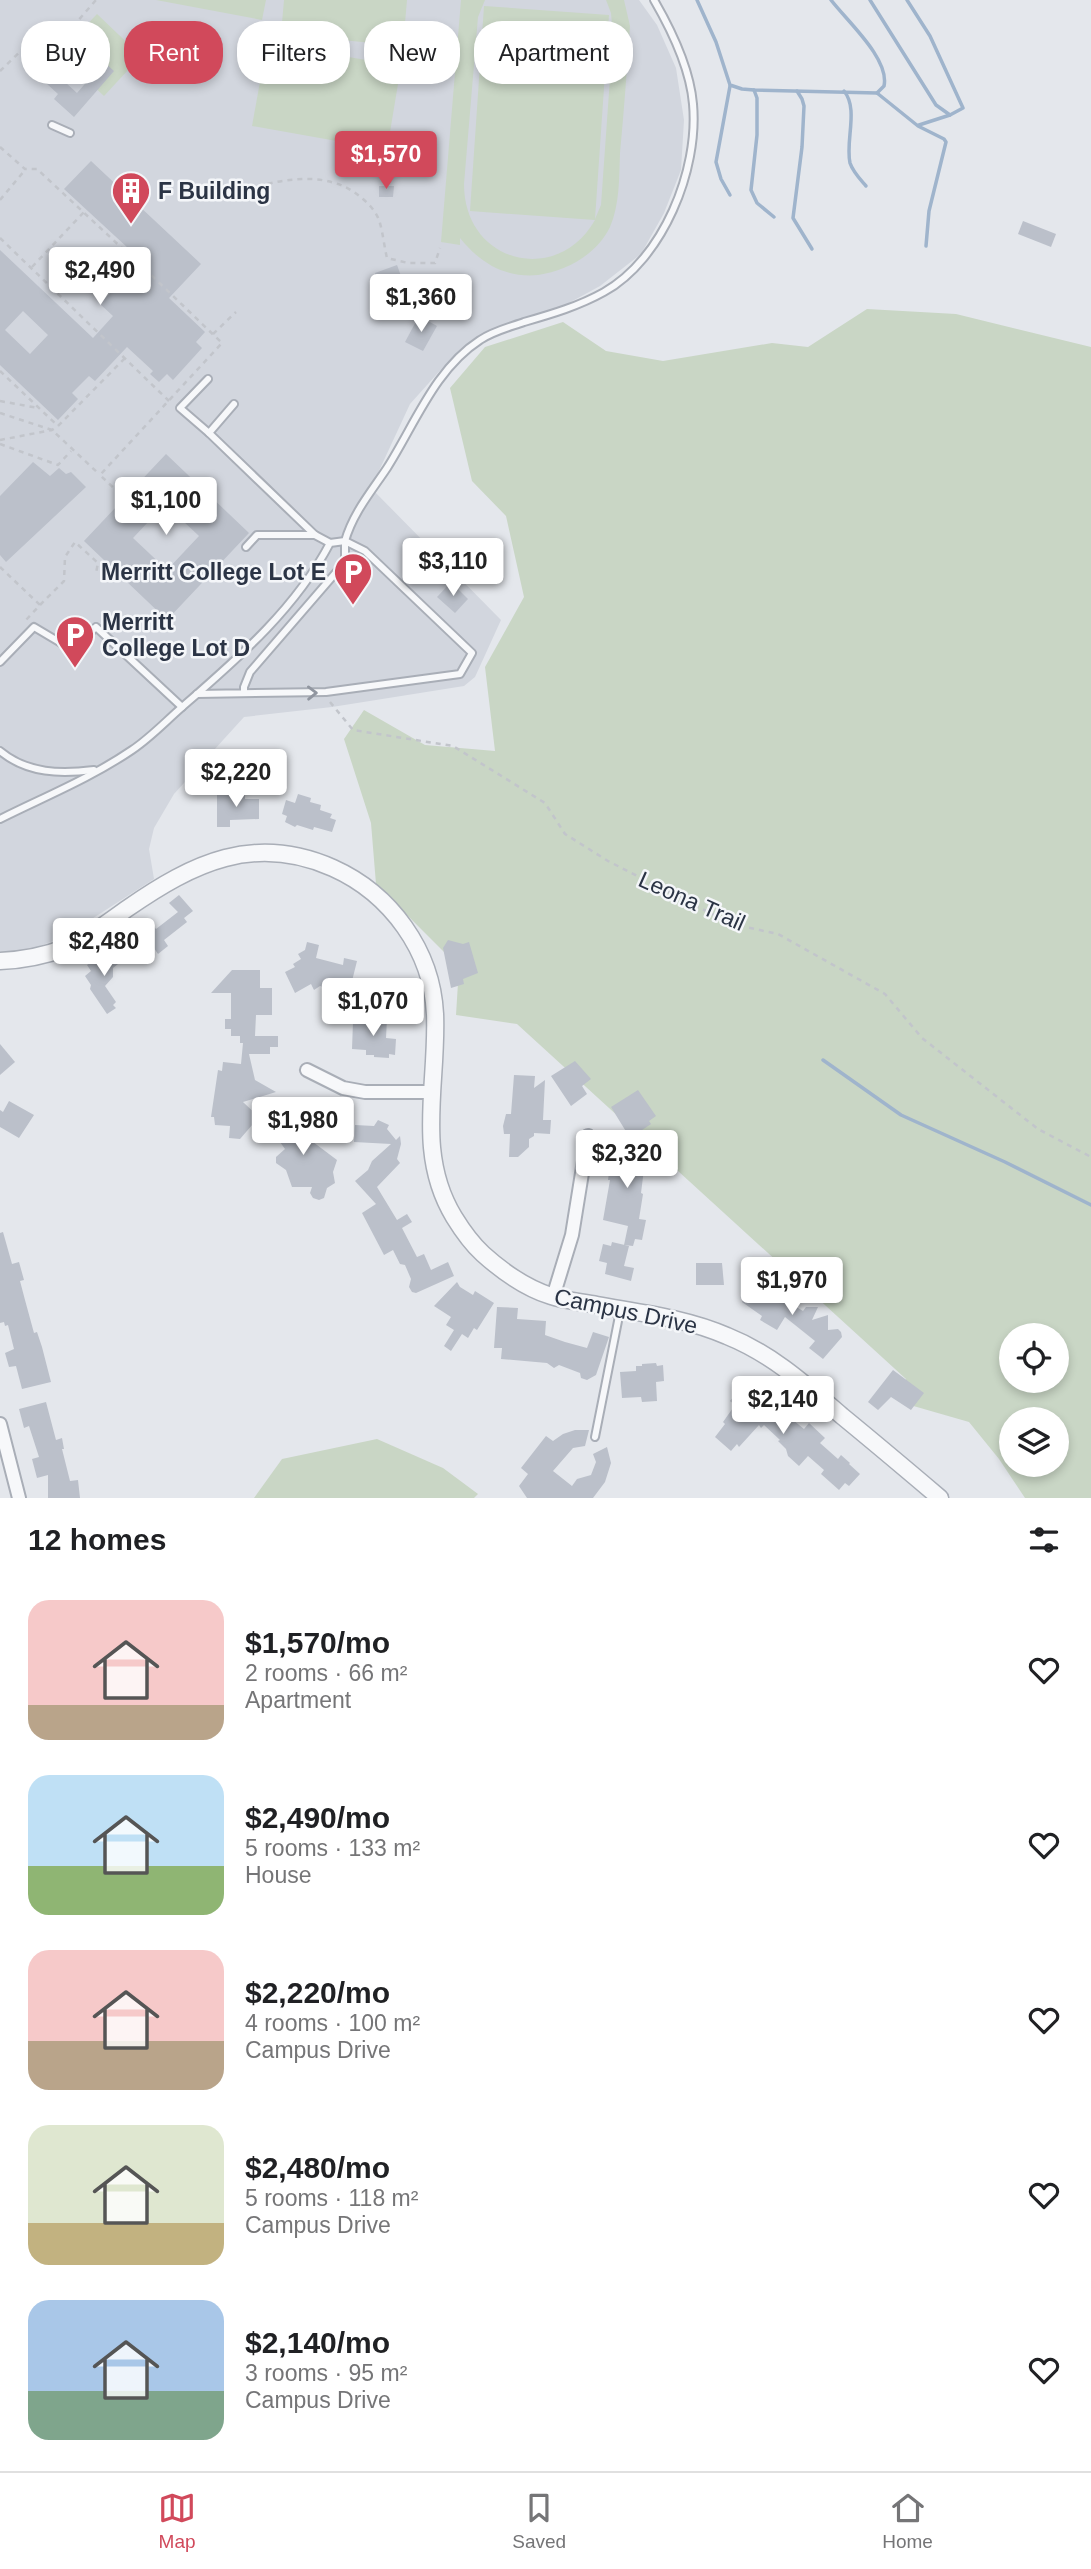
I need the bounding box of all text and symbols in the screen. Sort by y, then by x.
chip: Buy [21,21,110,84]
chip: Rent [124,21,223,84]
chip: Filters [237,21,350,84]
chip: New [364,21,460,84]
chip: Apartment [474,21,633,84]
pin: $1,570 [329,132,443,191]
text: $1,570 [351,141,421,167]
building icon: F Building [110,170,152,225]
place label: F Building [158,178,270,204]
pin: $2,490 [43,247,157,307]
text: $2,490 [65,257,135,283]
pin: $1,360 [364,274,478,334]
text: $1,360 [386,284,456,310]
pin: $1,100 [109,477,223,537]
text: $1,100 [131,487,201,513]
pin: $3,110 [396,538,510,598]
text: $3,110 [418,548,488,574]
parking icon: Merritt College Lot E [332,551,374,606]
place label: Merritt College Lot E [101,559,326,585]
place label: Merritt College Lot D [102,609,250,661]
parking icon: Merritt College Lot D [54,614,96,669]
one-way arrow [307,685,318,700]
pin: $2,220 [179,750,293,809]
text: $2,220 [201,759,271,785]
street label: Leona Trail [635,866,749,936]
pin: $2,480 [47,918,161,978]
text: $2,480 [69,928,139,954]
pin: $1,070 [316,978,430,1038]
text: $1,070 [338,988,408,1014]
pin: $1,980 [246,1098,360,1157]
text: $1,980 [268,1107,338,1133]
pin: $2,320 [570,1130,684,1190]
text: $2,320 [592,1140,662,1166]
pin: $1,970 [735,1258,849,1317]
text: $1,970 [757,1267,827,1293]
street label: Campus Drive [552,1283,700,1339]
map controls [999,1323,1069,1477]
button: locate [999,1323,1069,1393]
pin: $2,140 [726,1376,840,1436]
text: $2,140 [748,1386,818,1412]
button: layers [999,1407,1069,1477]
icon: filters [1025,1521,1063,1559]
text: 12 homes [28,1523,166,1556]
text: $1,570/mo [245,1626,390,1659]
icon: home [84,1628,168,1712]
icon: heart [1025,1651,1063,1689]
text: 2 rooms · 66 m² [245,1660,407,1686]
text: Apartment [245,1687,351,1713]
text: $2,490/mo [245,1801,390,1834]
icon: home [84,1803,168,1887]
icon: heart [1025,1826,1063,1864]
text: 5 rooms · 133 m² [245,1835,420,1861]
text: House [245,1862,311,1888]
text: $2,220/mo [245,1976,390,2009]
icon: home [84,1978,168,2062]
icon: heart [1025,2001,1063,2039]
text: 4 rooms · 100 m² [245,2010,420,2036]
text: Campus Drive [245,2037,391,2063]
text: $2,480/mo [245,2151,390,2184]
icon: home [84,2153,168,2237]
icon: heart [1025,2176,1063,2214]
text: 5 rooms · 118 m² [245,2185,418,2211]
text: Campus Drive [245,2212,391,2238]
text: $2,140/mo [245,2326,390,2359]
icon: home [84,2328,168,2412]
icon: heart [1025,2351,1063,2389]
text: 3 rooms · 95 m² [245,2360,407,2386]
text: Campus Drive [245,2387,391,2413]
tab: Map [158,2489,196,2553]
tab: Saved [512,2489,566,2553]
tab: Home [882,2489,933,2553]

